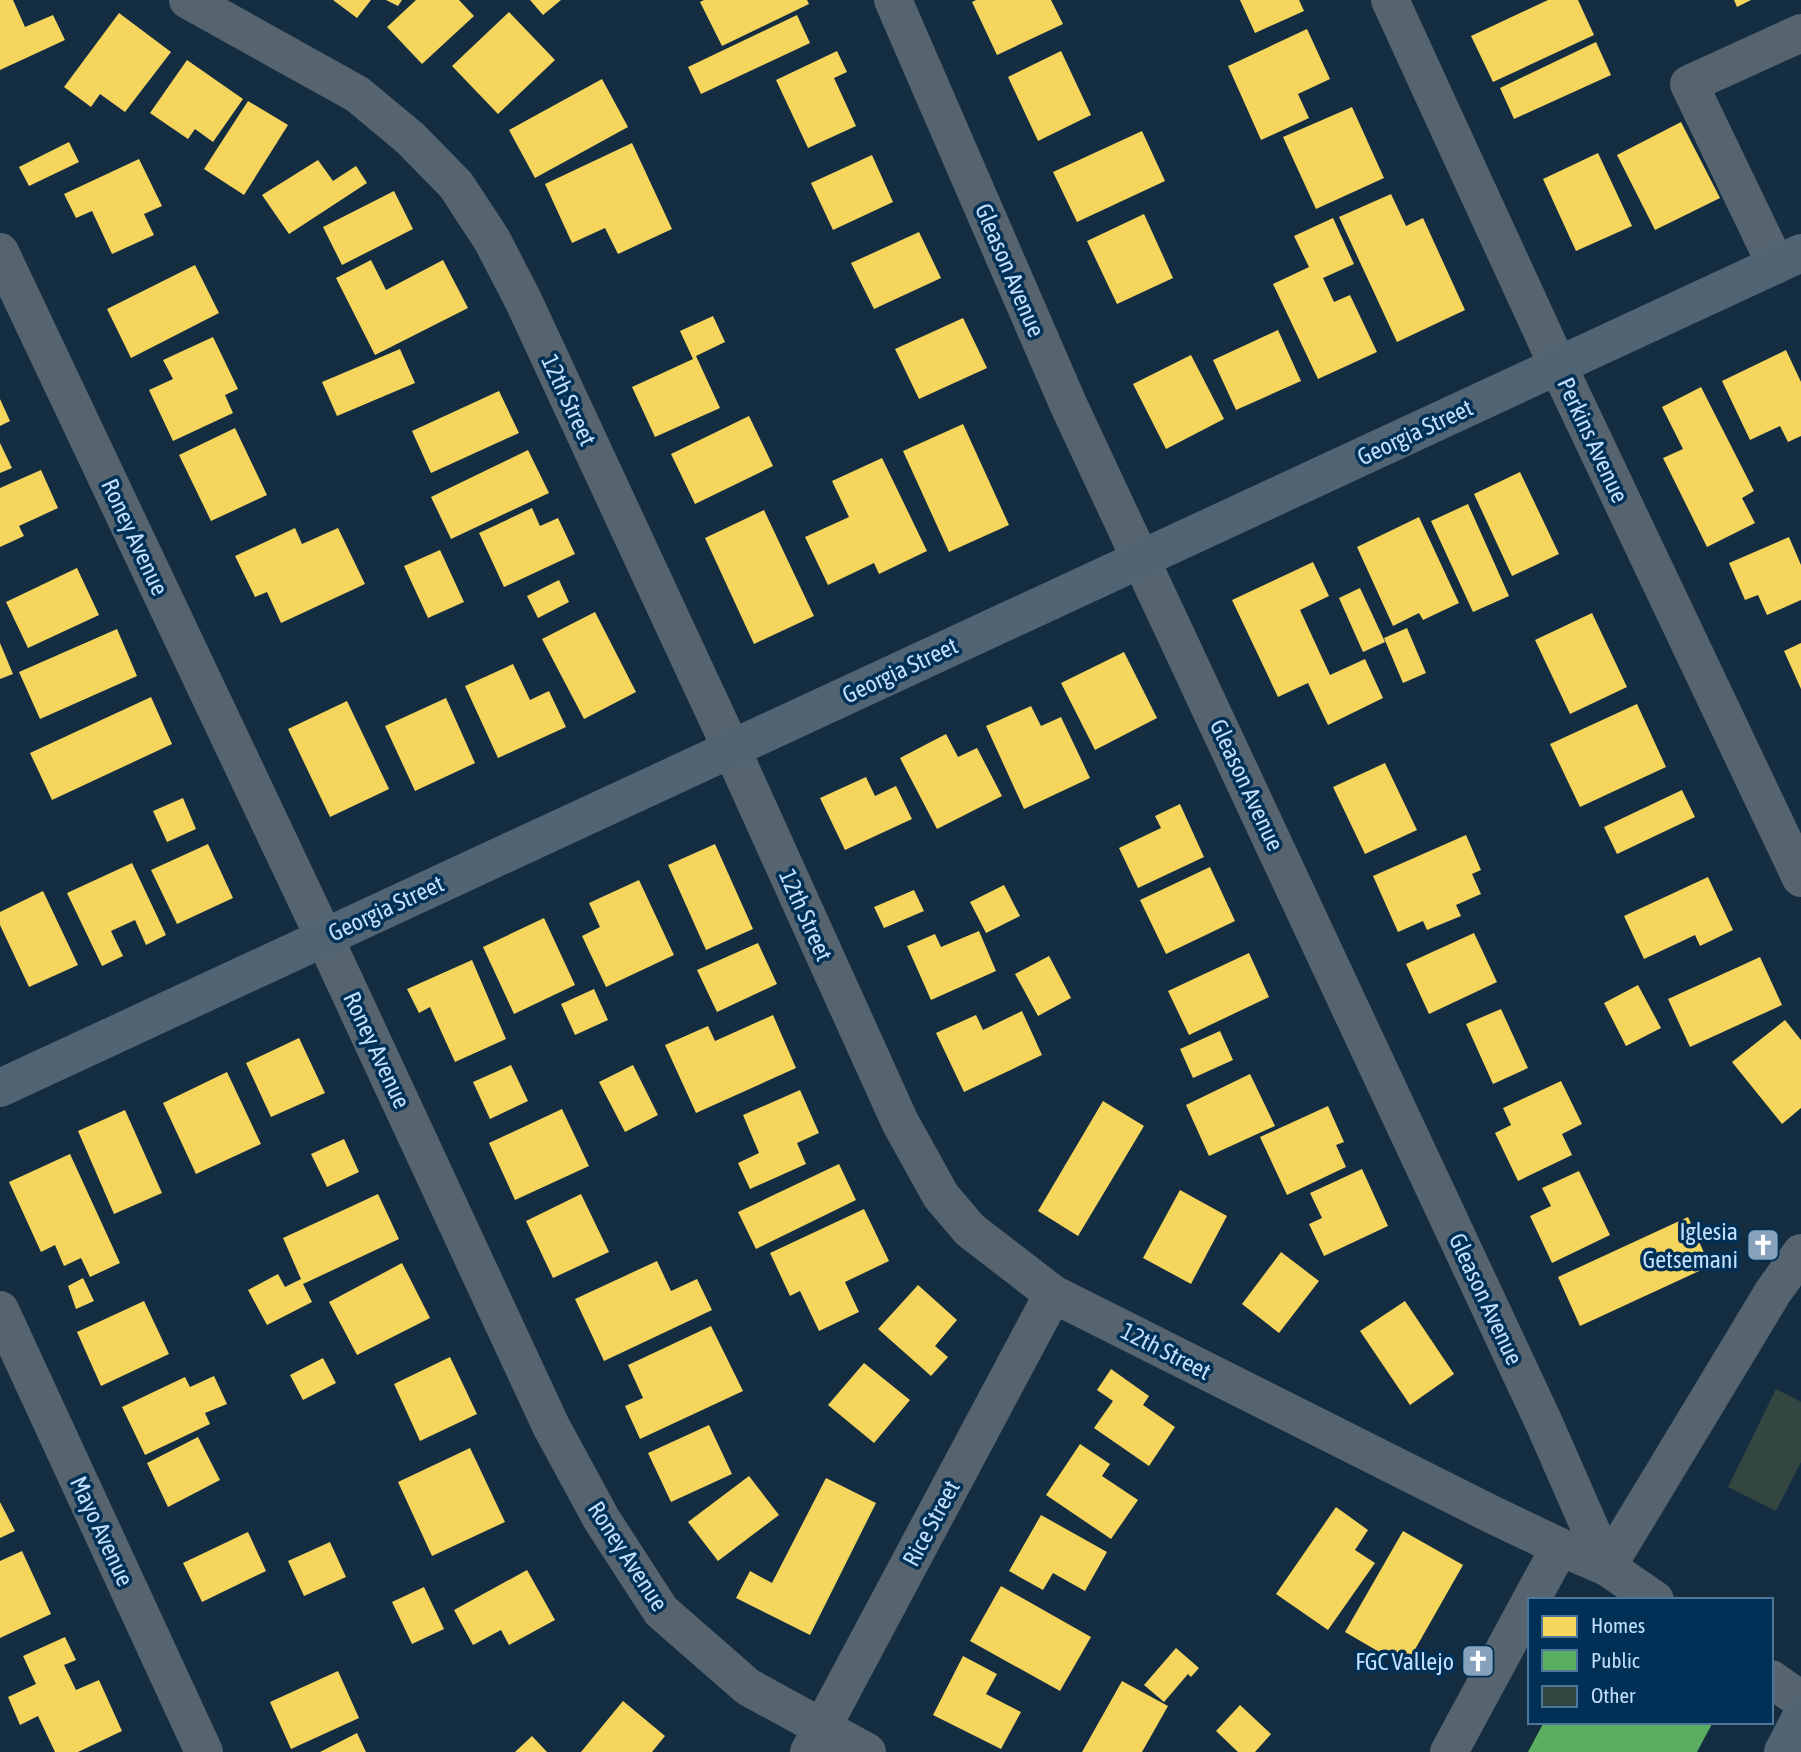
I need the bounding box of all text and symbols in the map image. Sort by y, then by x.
street label: Gleason Avenue [970,199,1050,341]
street label: 12th Street [536,350,602,450]
street label: Perkins Avenue [1552,373,1634,507]
street label: Georgia Street [1353,394,1477,470]
street label: Roney Avenue [96,475,174,599]
street label: Georgia Street [838,632,962,708]
street label: Gleason Avenue [1205,715,1289,855]
street label: 12th Street [774,865,838,965]
street label: Georgia Street [324,870,448,946]
street label: Roney Avenue [338,988,416,1112]
place label: Iglesia Getsemani [1643,1218,1738,1273]
church icon: Iglesia Getsemani [1744,1226,1782,1264]
street label: Gleason Avenue [1444,1229,1528,1369]
street label: 12th Street [1117,1317,1215,1385]
street label: Mayo Avenue [65,1472,139,1590]
street label: Rice Street [897,1475,965,1571]
street label: Roney Avenue [583,1496,673,1616]
legend [1528,1598,1773,1724]
text: Homes [1591,1613,1645,1637]
church icon: FGC Vallejo [1459,1642,1497,1680]
place label: FGC Vallejo [1355,1648,1454,1675]
text: Public [1591,1648,1640,1672]
text: Other [1591,1683,1636,1707]

